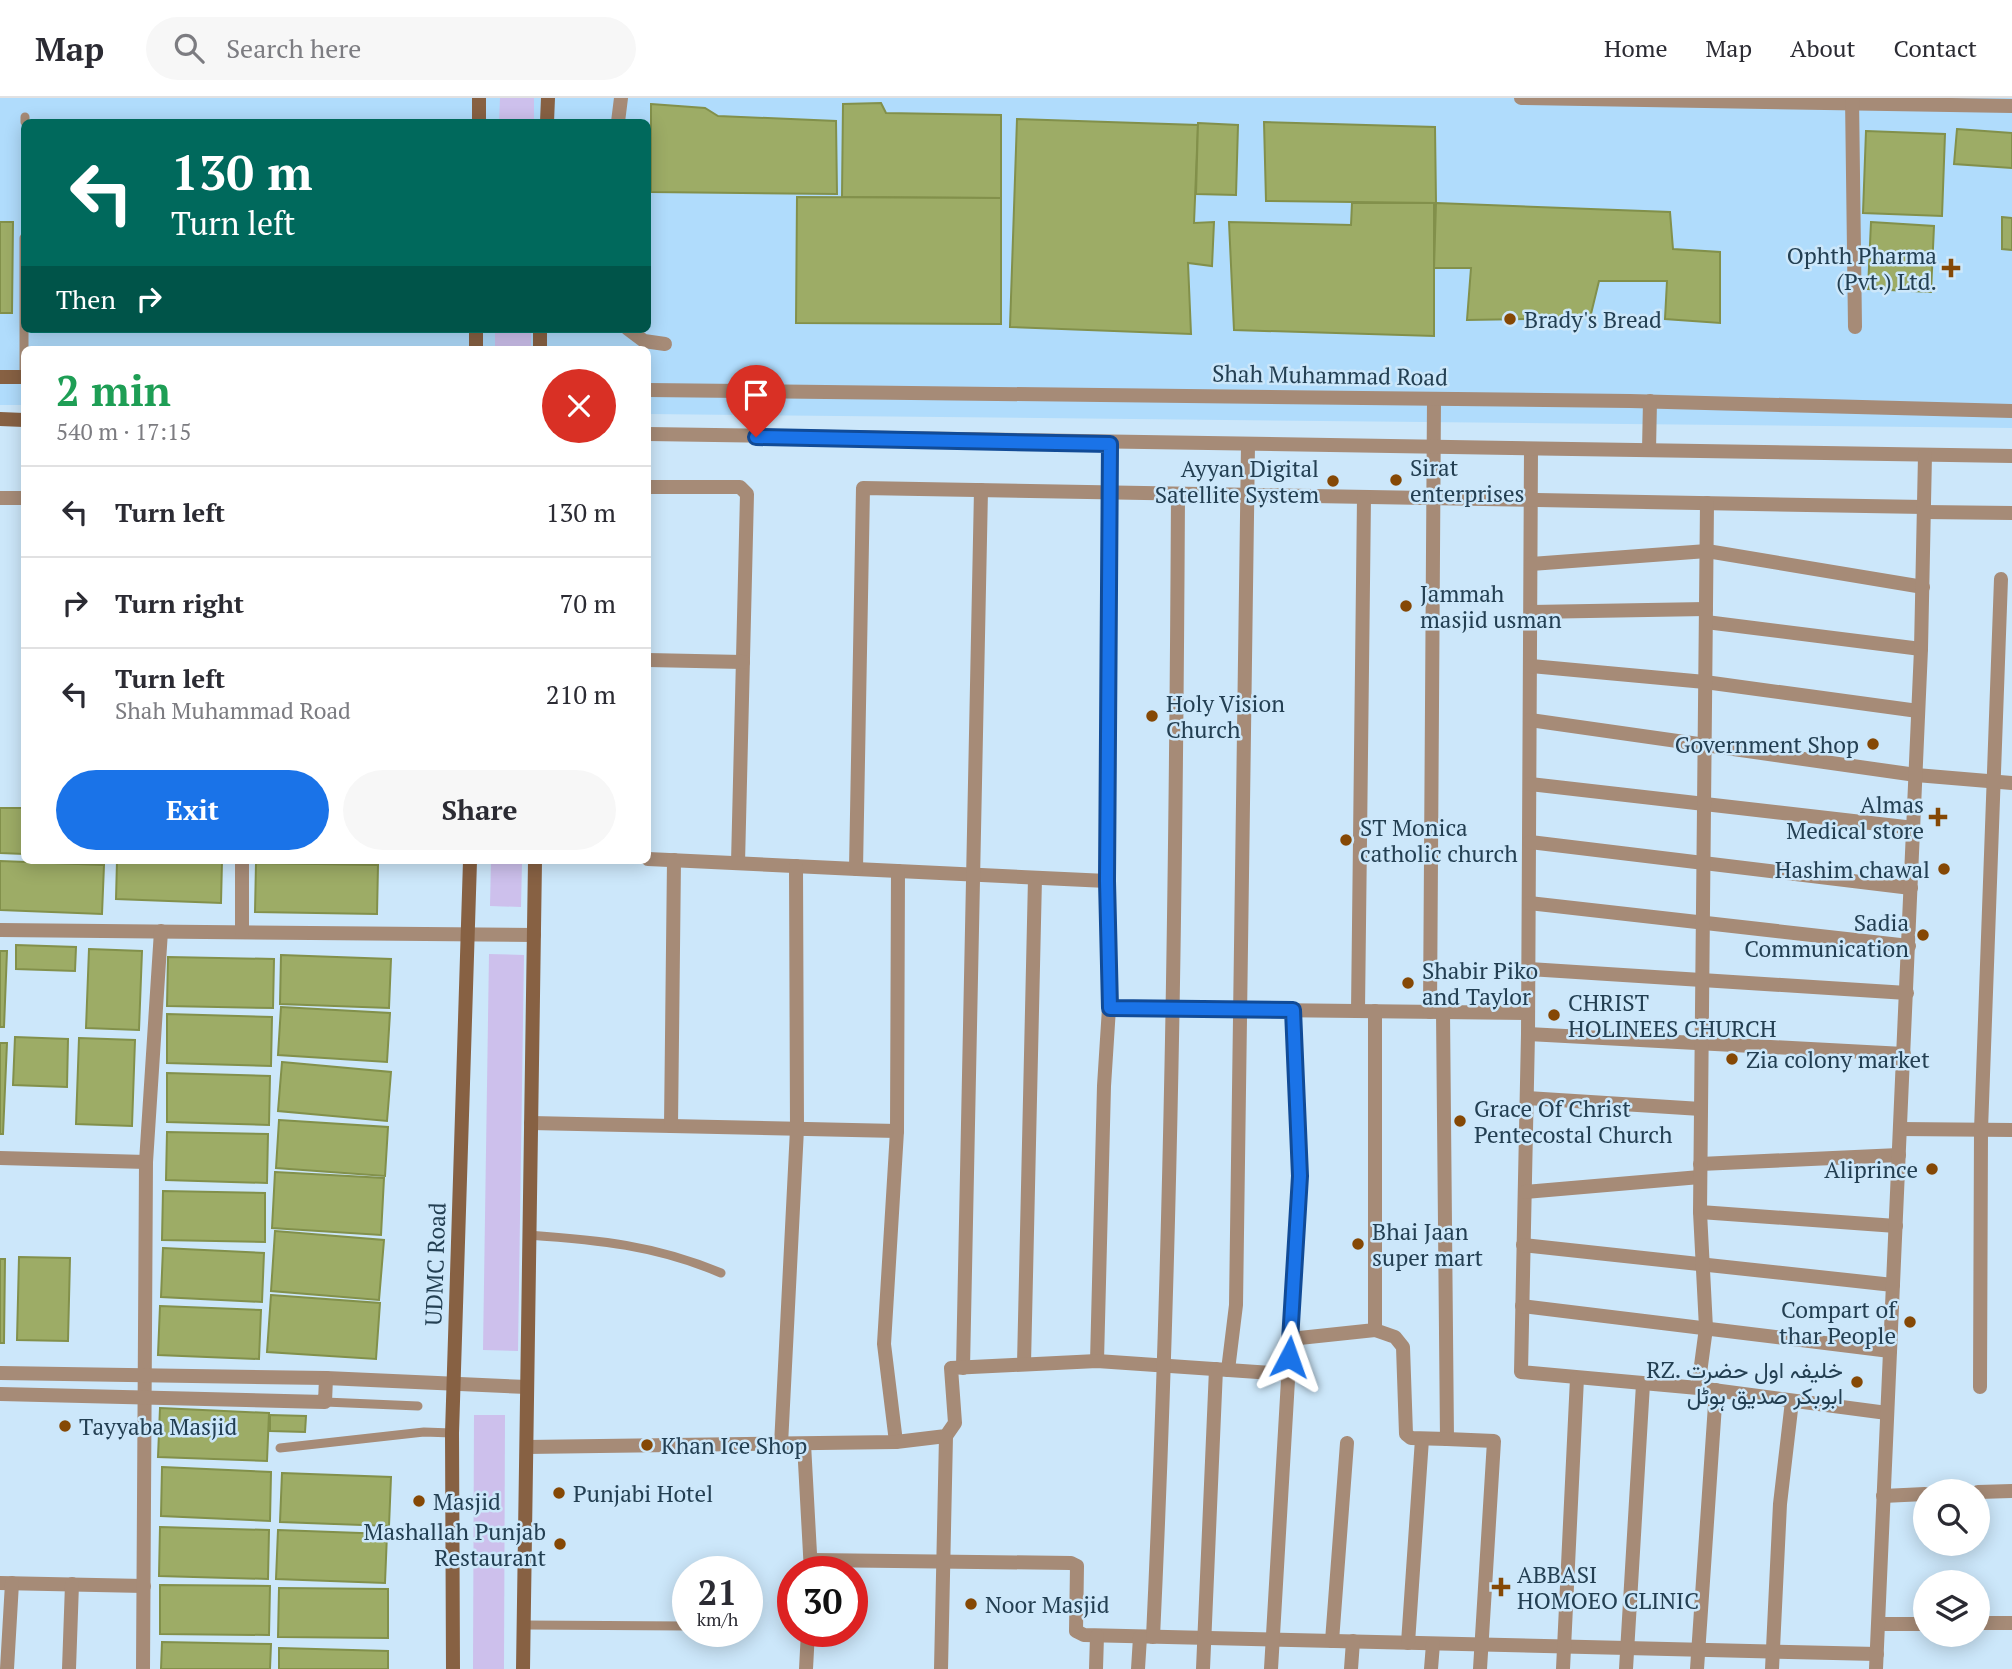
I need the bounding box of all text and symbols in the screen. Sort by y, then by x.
search box [146,17,636,80]
text: Map [35,27,104,70]
icon: search [170,29,208,67]
text: Search here [226,31,361,65]
text: Home [1604,32,1668,64]
text: Map [1706,32,1752,64]
text: About [1790,32,1856,64]
text: Contact [1894,32,1977,64]
text: 130 m [171,139,313,204]
icon: left [56,147,147,238]
text: Turn left [171,202,295,244]
place label: Ophth Pharma (Pvt.) Ltd. [1787,240,1937,297]
marker: Ophth Pharma (Pvt.) Ltd. [1943,260,1959,276]
icon: right [130,280,168,318]
text: Then [56,282,116,316]
place label: Brady's Bread [1524,304,1662,335]
marker: Brady's Bread [1502,311,1518,327]
street label: Shah Muhammad Road [1212,357,1448,393]
text: 2 min [56,362,171,418]
pin [726,365,786,437]
button: close [542,369,616,443]
icon: arrive [737,376,775,414]
text: 540 m · 17:15 [56,416,191,447]
place label: Sirat enterprises [1410,452,1524,509]
place label: Ayyan Digital Satellite System [1155,453,1319,510]
marker: Sirat enterprises [1388,472,1404,488]
marker: Ayyan Digital Satellite System [1325,473,1341,489]
icon: left [56,493,94,531]
text: Turn left [115,495,225,529]
text: 130 m [546,495,616,529]
place label: Jammah masjid usman [1420,578,1562,635]
icon: right [56,584,94,622]
text: Turn right [115,586,244,620]
text: 70 m [560,586,616,620]
marker: Jammah masjid usman [1398,598,1414,614]
text: Turn left [115,661,225,695]
icon: left [56,675,94,713]
text: 210 m [546,677,616,711]
place label: Holy Vision Church [1166,688,1285,745]
text: Shah Muhammad Road [115,695,351,726]
marker: Holy Vision Church [1144,708,1160,724]
place label: Government Shop [1675,729,1859,760]
marker: Government Shop [1865,736,1881,752]
button: Exit [56,770,329,850]
button: Share [343,770,616,850]
place label: Almas Medical store [1786,789,1924,846]
marker: Almas Medical store [1930,809,1946,825]
place label: ST Monica catholic church [1360,812,1518,869]
marker: ST Monica catholic church [1338,832,1354,848]
place label: Hashim chawal [1775,854,1930,885]
marker: Hashim chawal [1936,861,1952,877]
place label: Sadia Communication [1744,907,1909,964]
marker: Sadia Communication [1915,927,1931,943]
place label: Shabir Piko and Taylor [1422,955,1538,1012]
marker: Shabir Piko and Taylor [1400,975,1416,991]
place label: CHRIST HOLINEES CHURCH [1568,987,1777,1044]
marker: CHRIST HOLINEES CHURCH [1546,1007,1562,1023]
place label: Zia colony market [1746,1044,1930,1075]
marker: Zia colony market [1724,1051,1740,1067]
place label: Grace Of Christ Pentecostal Church [1474,1093,1673,1150]
marker: Grace Of Christ Pentecostal Church [1452,1113,1468,1129]
place label: Aliprince [1824,1154,1918,1185]
marker: Aliprince [1924,1161,1940,1177]
street label: UDMC Road [417,1202,453,1326]
place label: Bhai Jaan super mart [1372,1216,1483,1273]
marker: Bhai Jaan super mart [1350,1236,1366,1252]
place label: Compart of thar People [1779,1294,1898,1351]
marker: Compart of thar People [1902,1314,1918,1330]
position arrow [1252,1320,1326,1394]
place label: RZ. خلیفہ اول حضرت ابوبکر صدیق ہوٹل [1646,1354,1843,1411]
marker: RZ. خلیفہ اول حضرت ابوبکر صدیق ہوٹل [1849,1374,1865,1390]
place label: Tayyaba Masjid [79,1411,237,1442]
marker: Tayyaba Masjid [57,1418,73,1434]
place label: Khan Ice Shop [661,1430,807,1461]
marker: Khan Ice Shop [639,1437,655,1453]
place label: Punjabi Hotel [573,1478,713,1509]
map controls [1913,1479,1990,1647]
button: search [1913,1479,1990,1556]
marker: Punjabi Hotel [551,1485,567,1501]
place label: Masjid [433,1486,501,1517]
marker: Masjid [411,1493,427,1509]
place label: Mashallah Punjab Restaurant [363,1516,546,1573]
marker: Mashallah Punjab Restaurant [552,1536,568,1552]
speed limit sign: 30 [777,1556,868,1647]
place label: ABBASI HOMOEO CLINIC [1517,1559,1699,1616]
text: 21 [698,1569,737,1615]
button: layers [1913,1570,1990,1647]
marker: ABBASI HOMOEO CLINIC [1491,1577,1511,1597]
place label: Noor Masjid [985,1589,1110,1620]
marker: Noor Masjid [963,1596,979,1612]
text: km/h [697,1607,738,1631]

